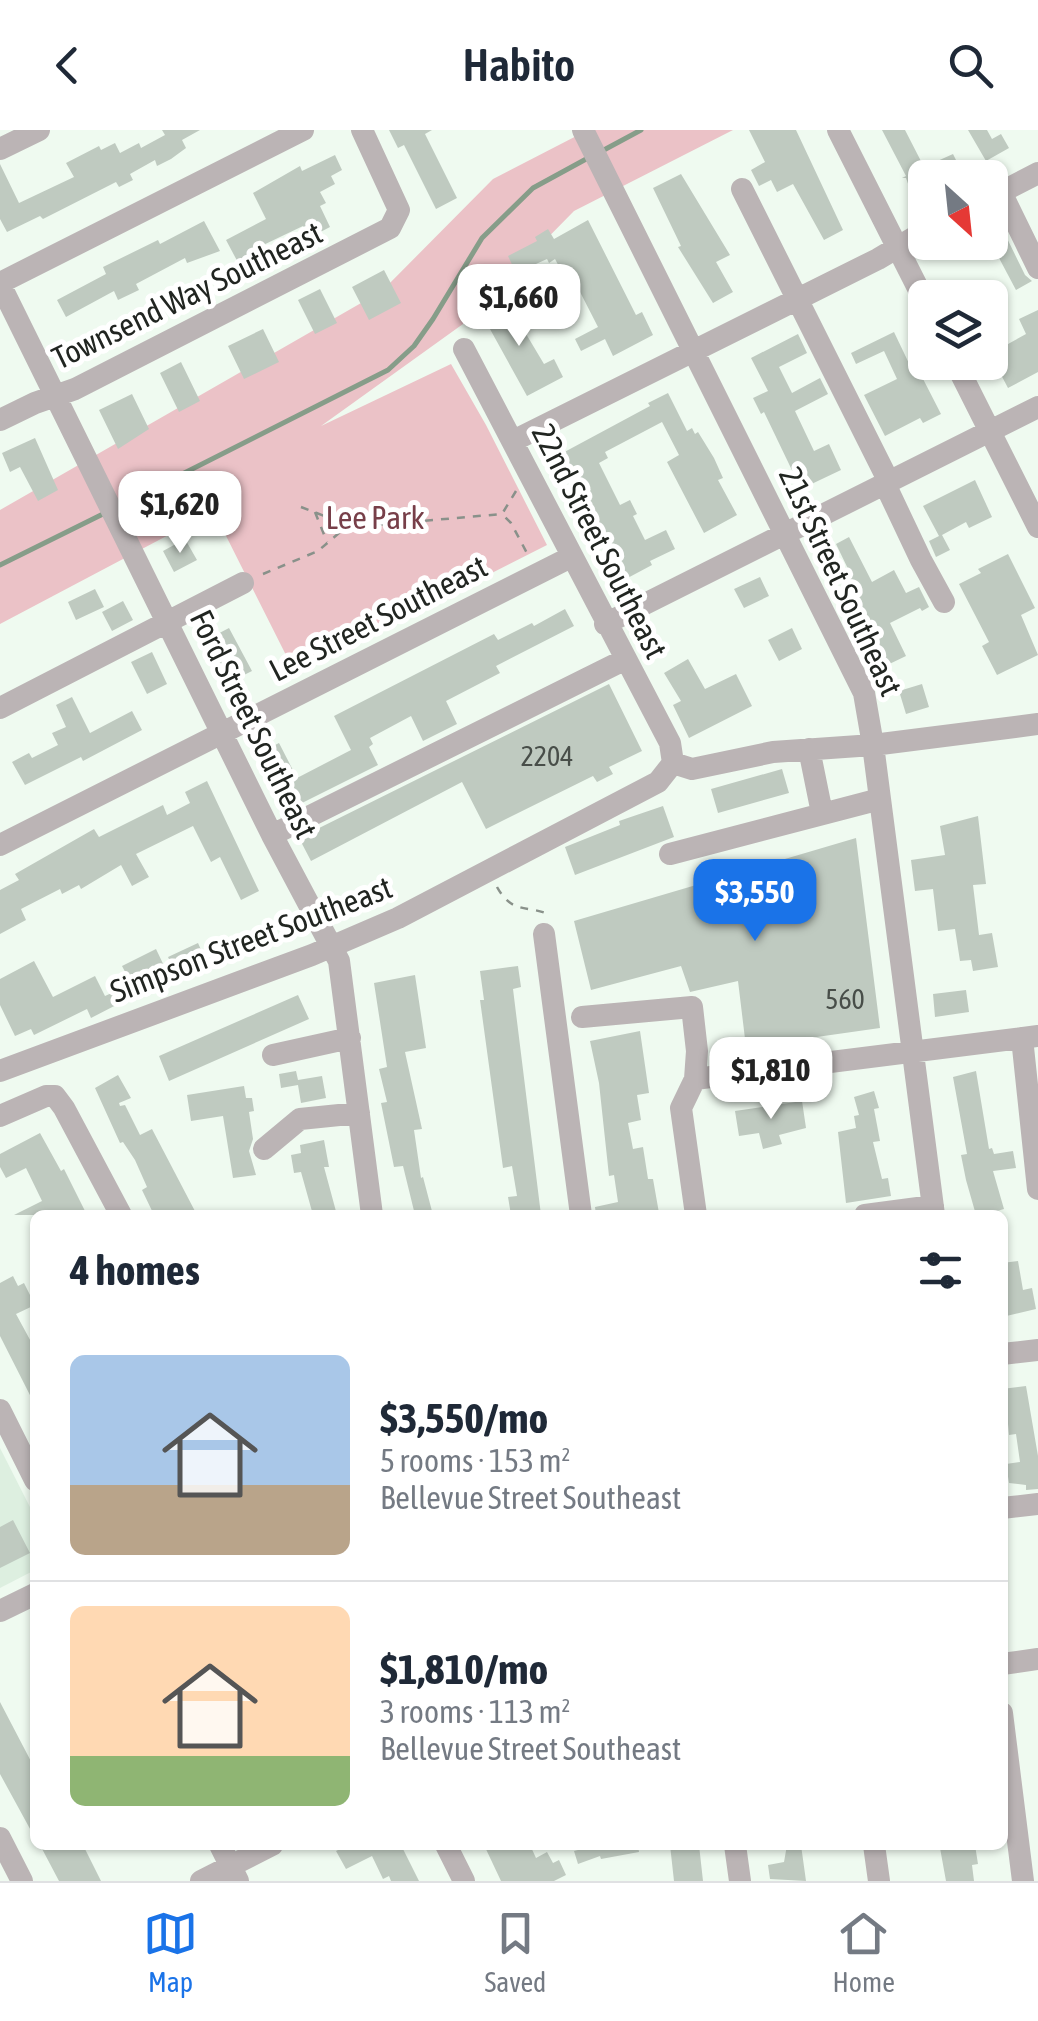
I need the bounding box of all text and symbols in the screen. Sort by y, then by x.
icon: back [40,38,95,93]
icon: search [943,38,998,93]
text: Habito [463,39,575,91]
north arrow [908,160,1008,260]
map controls [908,160,1008,380]
street label: Townsend Way Southeast [46,214,328,376]
pin: $1,660 [438,264,600,349]
text: $1,660 [479,278,559,315]
button: layers [908,280,1008,380]
street label: 22nd Street Southeast [525,418,675,664]
street label: 21st Street Southeast [772,461,910,701]
pin: $1,620 [99,471,261,556]
text: $1,620 [140,485,220,522]
park label: Lee Park [325,499,425,536]
street label: Lee Street Southeast [263,547,493,689]
street label: Ford Street Southeast [183,604,325,844]
house number: 2204 [521,740,573,772]
pin: $3,550 [674,859,836,944]
street label: Simpson Street Southeast [105,868,397,1010]
text: $3,550 [715,873,795,910]
house number: 560 [825,983,865,1015]
pin: $1,810 [690,1037,852,1122]
text: $1,810 [731,1051,811,1088]
icon: filters [913,1243,968,1298]
text: 4 homes [70,1246,200,1294]
text: $3,550/mo [380,1394,548,1442]
icon: home [150,1395,270,1515]
text: 5 rooms · 153 m² [380,1442,570,1479]
text: Bellevue Street Southeast [380,1479,681,1516]
text: $1,810/mo [380,1645,548,1693]
icon: home [150,1646,270,1766]
text: 3 rooms · 113 m² [380,1693,570,1730]
text: Bellevue Street Southeast [380,1730,681,1767]
tab: Map [143,1906,198,1998]
tab: Saved [484,1906,546,1998]
tab: Home [833,1906,895,1998]

